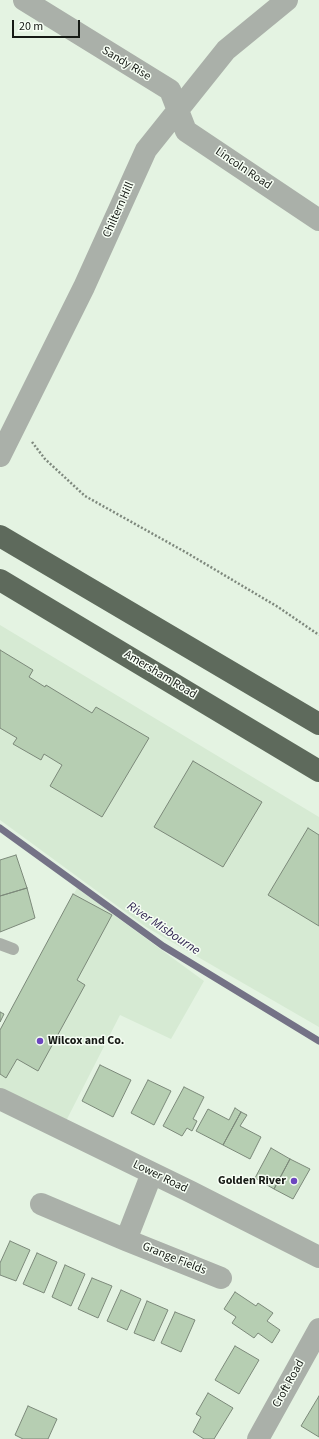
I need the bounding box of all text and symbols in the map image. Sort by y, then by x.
scale bar [14,12,82,38]
text: 20 m [19,18,43,35]
street label: Sandy Rise [99,44,153,84]
street label: Lincoln Road [212,145,274,193]
street label: Chiltern Hill [100,180,138,240]
street label: Amersham Road [121,648,199,702]
water label: River Misbourne [123,899,203,959]
place label: Wilcox and Co. [48,1034,124,1048]
marker: Wilcox and Co. [35,1036,45,1046]
street label: Lower Road [130,1158,190,1196]
place label: Golden River [218,1174,286,1188]
marker: Golden River [289,1176,299,1186]
street label: Grange Fields [140,1240,208,1278]
street label: Croft Road [270,1357,308,1411]

